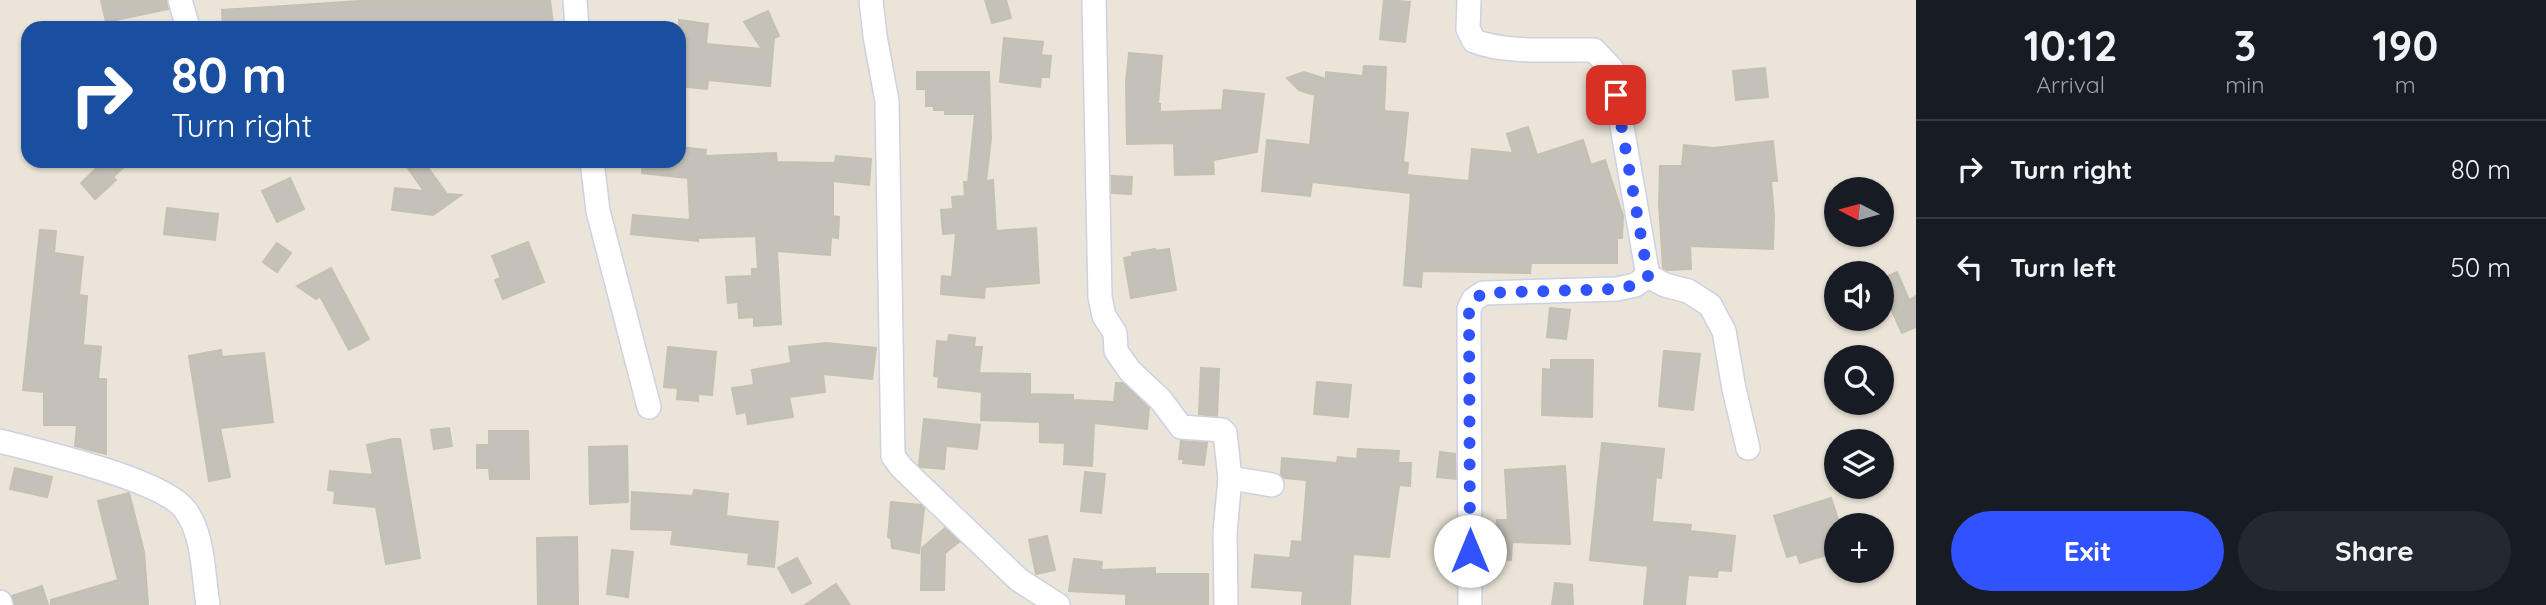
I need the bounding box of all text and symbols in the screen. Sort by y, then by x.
text: 10:12 [2024,19,2118,72]
text: 3 [2234,19,2256,72]
text: 190 [2372,19,2438,72]
text: 80 m [171,44,287,105]
icon: right [56,49,147,140]
pin [1586,65,1646,125]
text: Arrival [2036,70,2105,99]
text: min [2225,70,2265,99]
text: m [2395,70,2416,99]
icon: arrive [1597,76,1635,114]
text: Turn right [171,105,312,145]
icon: right [1951,150,1989,188]
text: Turn right [2010,153,2132,186]
text: 80 m [2451,153,2511,186]
north arrow [1824,177,1894,247]
map controls [1824,177,1894,583]
icon: left [1951,248,1989,286]
text: Turn left [2010,251,2117,284]
text: 50 m [2451,251,2511,284]
button: sound [1824,261,1894,331]
button: search [1824,345,1894,415]
button: layers [1824,429,1894,499]
button: Exit [1951,511,2224,591]
button: Share [2238,511,2511,591]
button: + [1824,513,1894,583]
position arrow [1433,514,1507,588]

